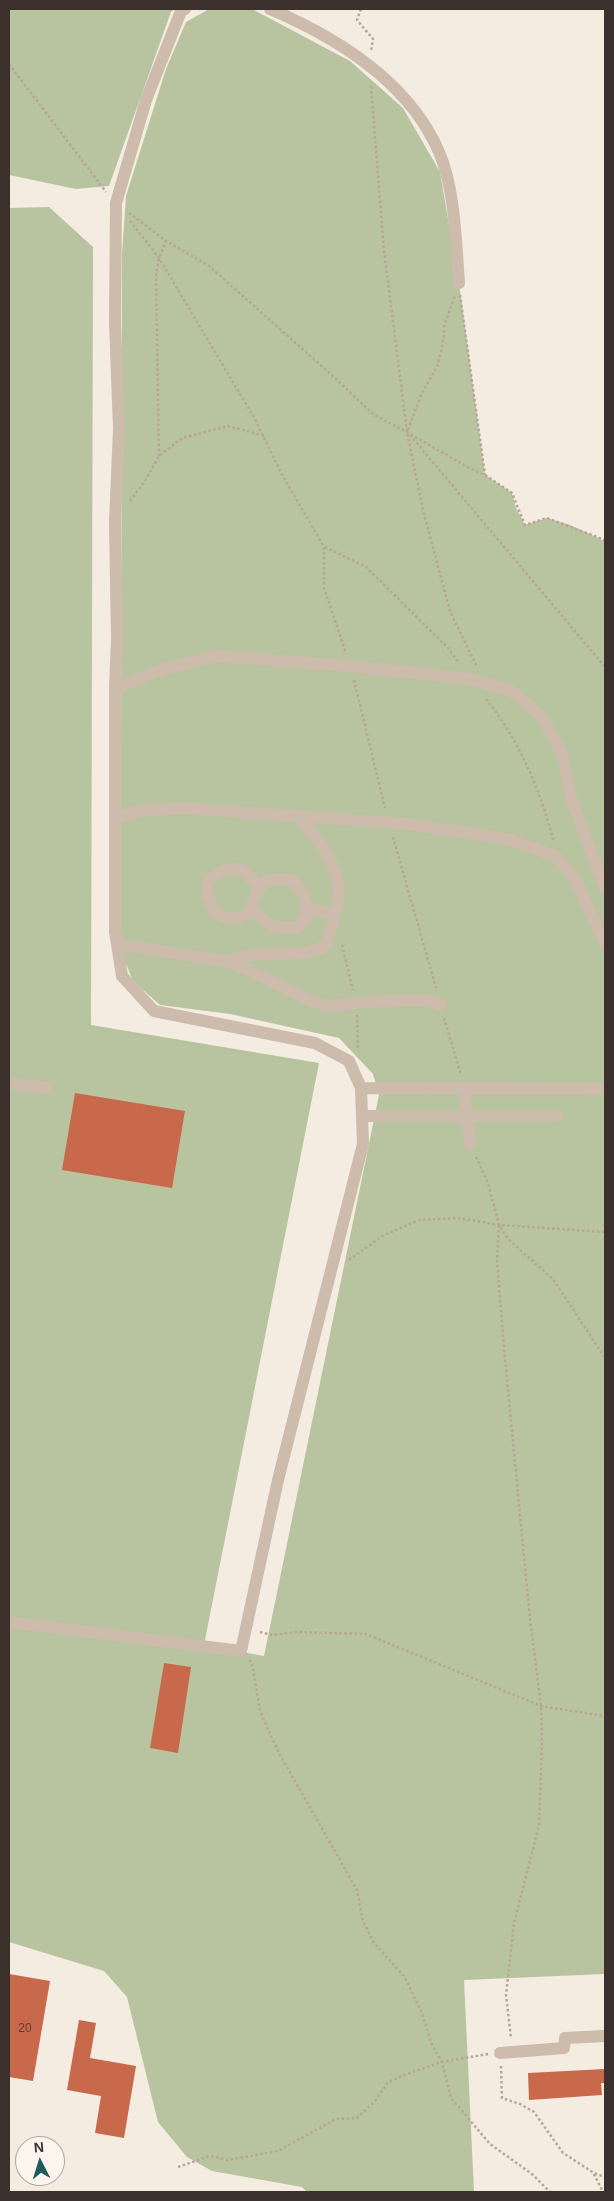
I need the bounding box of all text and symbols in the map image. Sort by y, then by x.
house number: 20 [18,2022,32,2036]
north arrow [15,2136,65,2186]
text: N [33,2139,45,2155]

